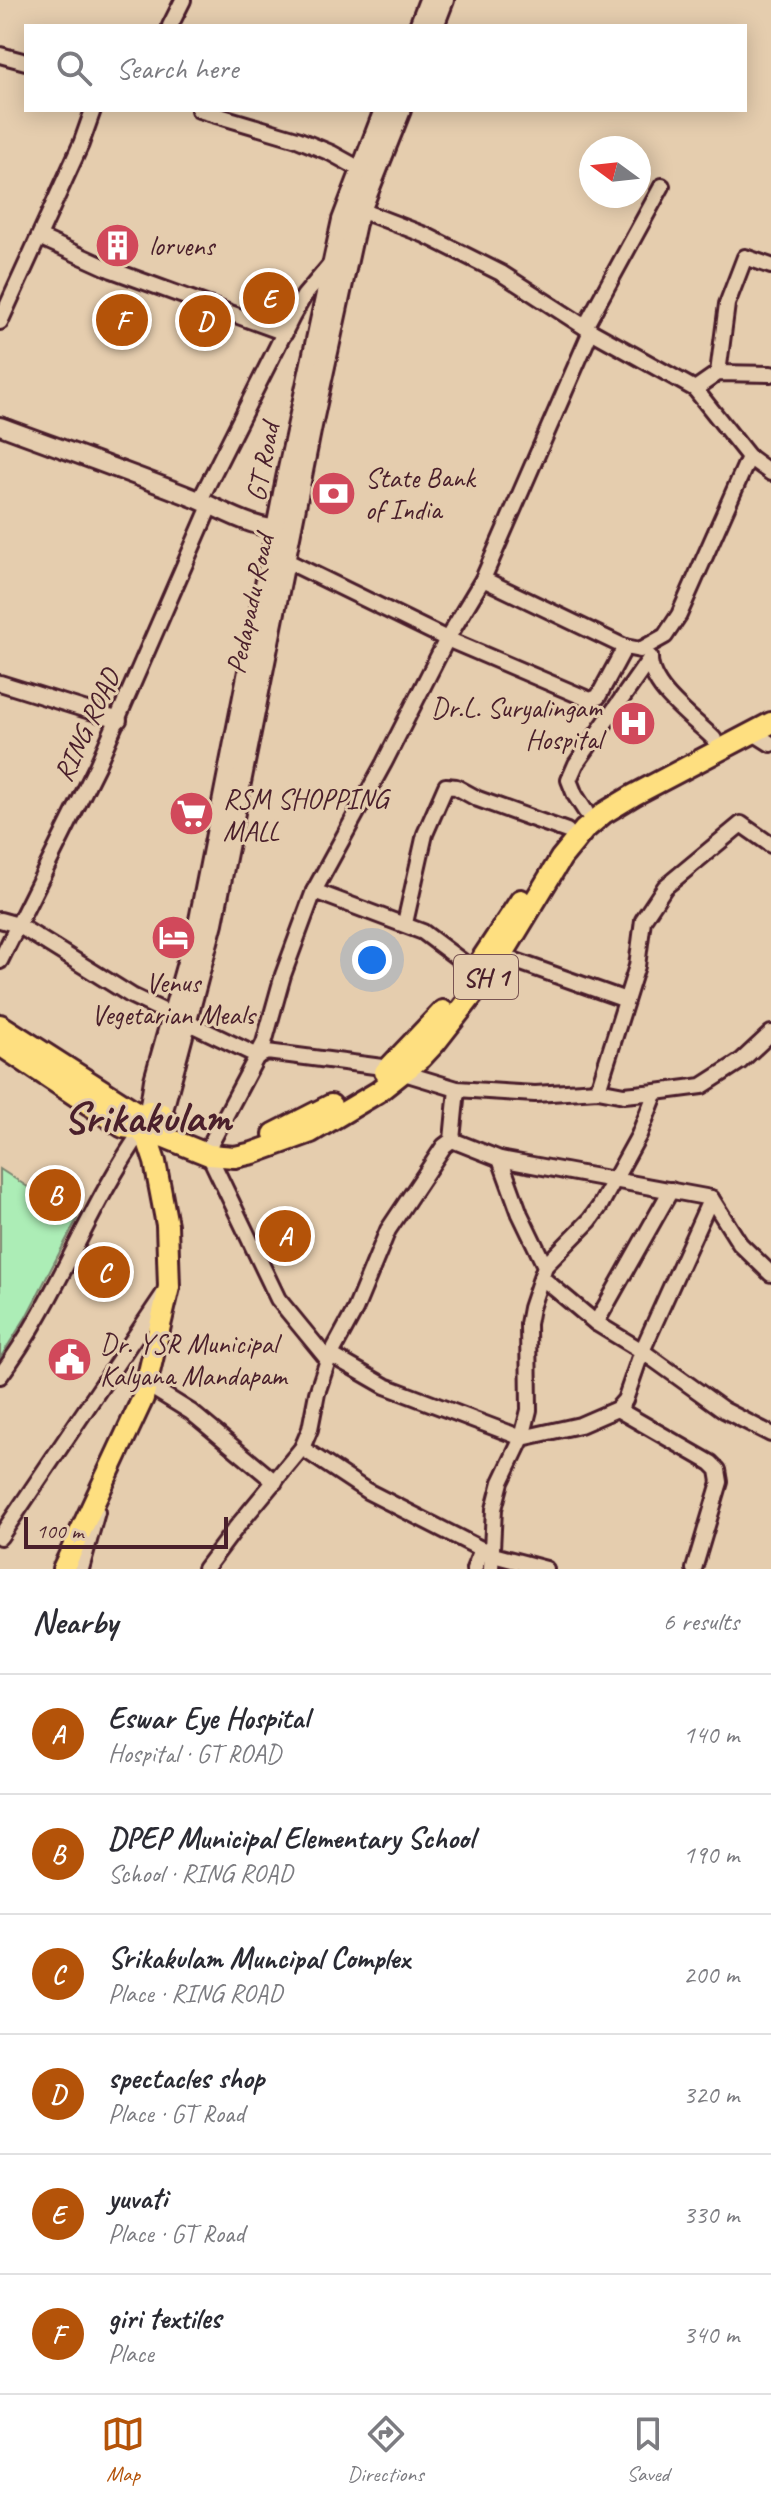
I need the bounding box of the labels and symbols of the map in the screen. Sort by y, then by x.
north arrow [579,136,651,208]
building icon: lorvens [94,221,142,269]
place label: lorvens [149,228,217,263]
pin: E [243,268,295,328]
pin: F [96,290,148,350]
pin: D [179,291,231,351]
street label: GT Road [238,416,288,504]
place label: State Bank of India [365,460,477,527]
bank icon: State Bank of India [310,469,358,517]
street label: Pedapadu Road [218,528,282,677]
street label: RING ROAD [45,662,128,787]
place label: Dr.L. Suryalingam Hospital [431,690,607,757]
hospital icon: Dr.L. Suryalingam Hospital [609,699,657,747]
place label: RSM SHOPPING MALL [223,781,391,848]
supermarket icon: RSM SHOPPING MALL [168,790,216,838]
hotel icon: Venus Vegetarian Meals [149,914,197,962]
your location [352,940,392,980]
road number: SH 1 [454,955,518,999]
place label: Venus Vegetarian Meals [91,965,257,1032]
district label: Srikakulam [63,1090,234,1145]
pin: B [29,1165,81,1225]
pin: A [259,1206,311,1266]
pin: C [78,1242,130,1302]
place label: Dr. YSR Municipal Kalyana Mandapam [100,1326,289,1393]
public building icon: Dr. YSR Municipal Kalyana Mandapam [45,1335,93,1383]
scale bar [24,1513,228,1549]

